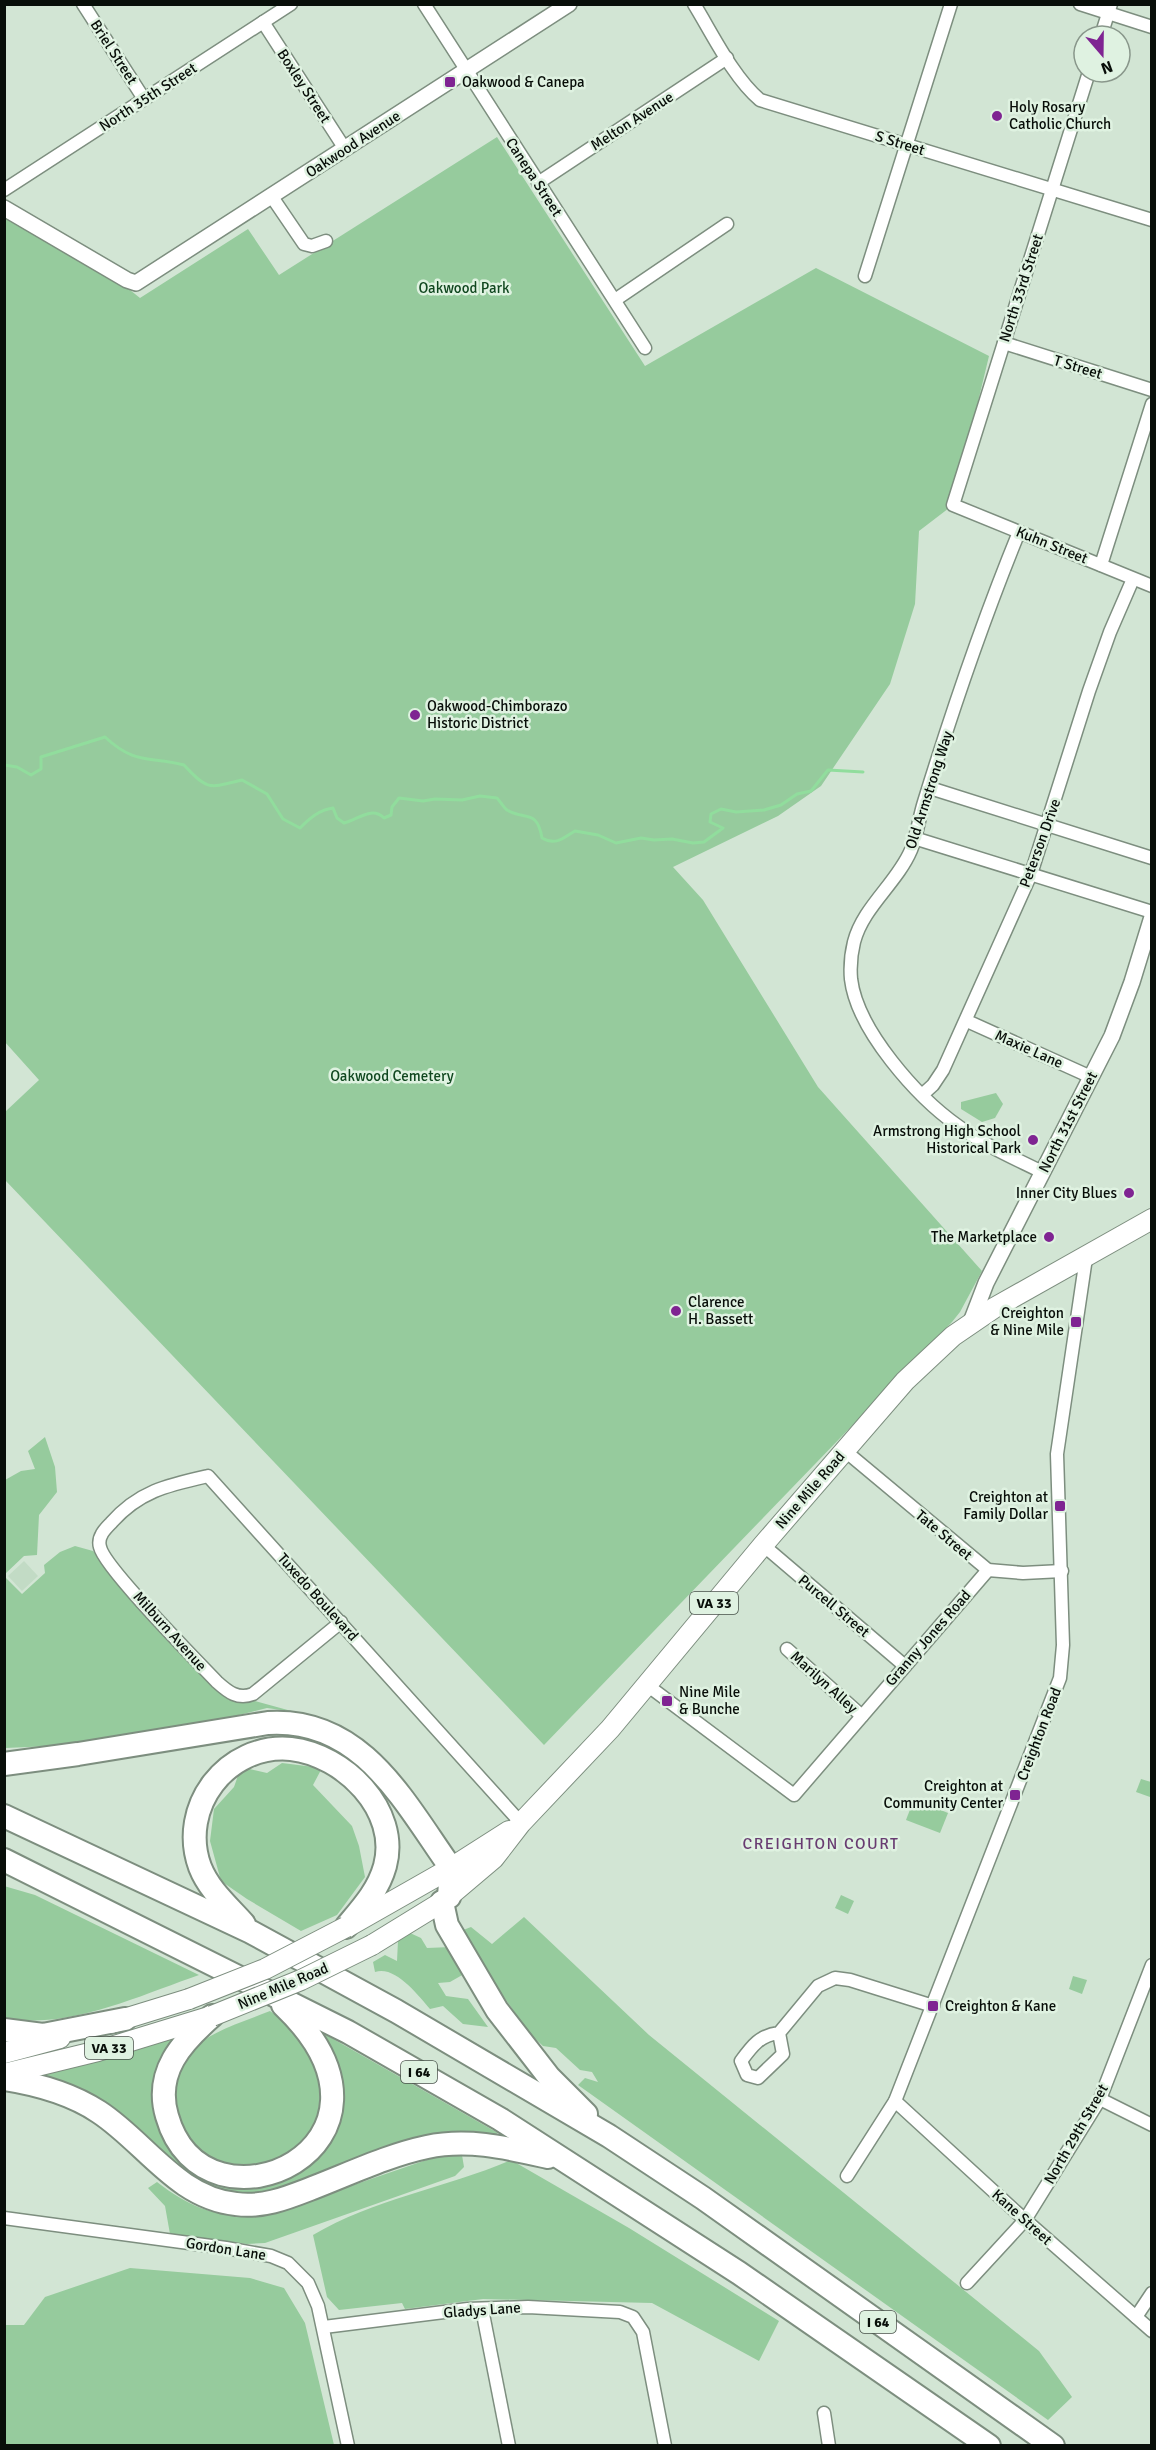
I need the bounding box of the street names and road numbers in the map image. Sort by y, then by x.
street label: Briel Street [87,16,141,88]
street label: Boxley Street [273,46,335,126]
street label: North 35th Street [96,59,200,135]
street label: Melton Avenue [587,88,677,154]
street label: Oakwood Avenue [302,107,404,181]
street label: S Street [873,127,927,159]
street label: Canepa Street [502,134,566,220]
street label: North 33rd Street [995,232,1047,344]
street label: T Street [1052,351,1104,383]
street label: Kuhn Street [1014,522,1090,568]
street label: Old Armstrong Way [901,729,957,851]
street label: Peterson Drive [1016,796,1064,890]
street label: Maxie Lane [992,1026,1066,1072]
street label: North 31st Street [1035,1068,1101,1176]
street label: Nine Mile Road [772,1448,849,1532]
street label: Tate Street [912,1506,976,1564]
street label: Tuxedo Boulevard [274,1549,362,1645]
street label: Purcell Street [795,1571,873,1641]
street label: Granny Jones Road [881,1586,975,1690]
street label: Milburn Avenue [130,1588,210,1674]
road number: VA 33 [690,1592,738,1614]
street label: Marilyn Alley [787,1647,861,1717]
street label: Creighton Road [1013,1685,1065,1783]
street label: Nine Mile Road [235,1959,331,2013]
road number: VA 33 [85,2037,133,2059]
road number: I 64 [401,2061,437,2083]
street label: North 29th Street [1040,2081,1112,2187]
street label: Kane Street [988,2185,1056,2249]
street label: Gordon Lane [185,2234,267,2264]
street label: Gladys Lane [443,2298,521,2322]
road number: I 64 [860,2311,896,2333]

